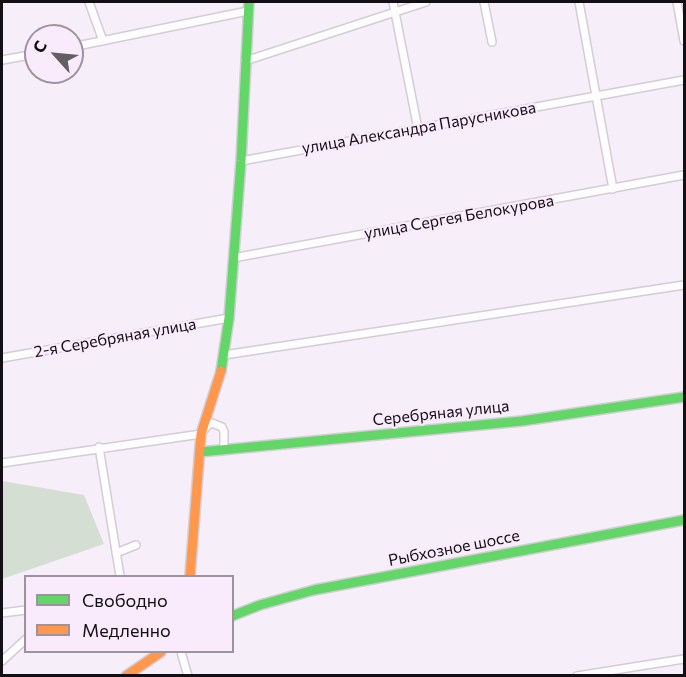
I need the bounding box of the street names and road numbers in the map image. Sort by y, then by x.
street label: улица Александра Парусникова [301,98,537,158]
street label: улица Сергея Белокурова [363,191,555,243]
street label: 2-я Серебряная улица [32,314,198,362]
street label: Серебряная улица [372,396,510,430]
street label: Рыбхозное шоссе [387,526,521,570]

